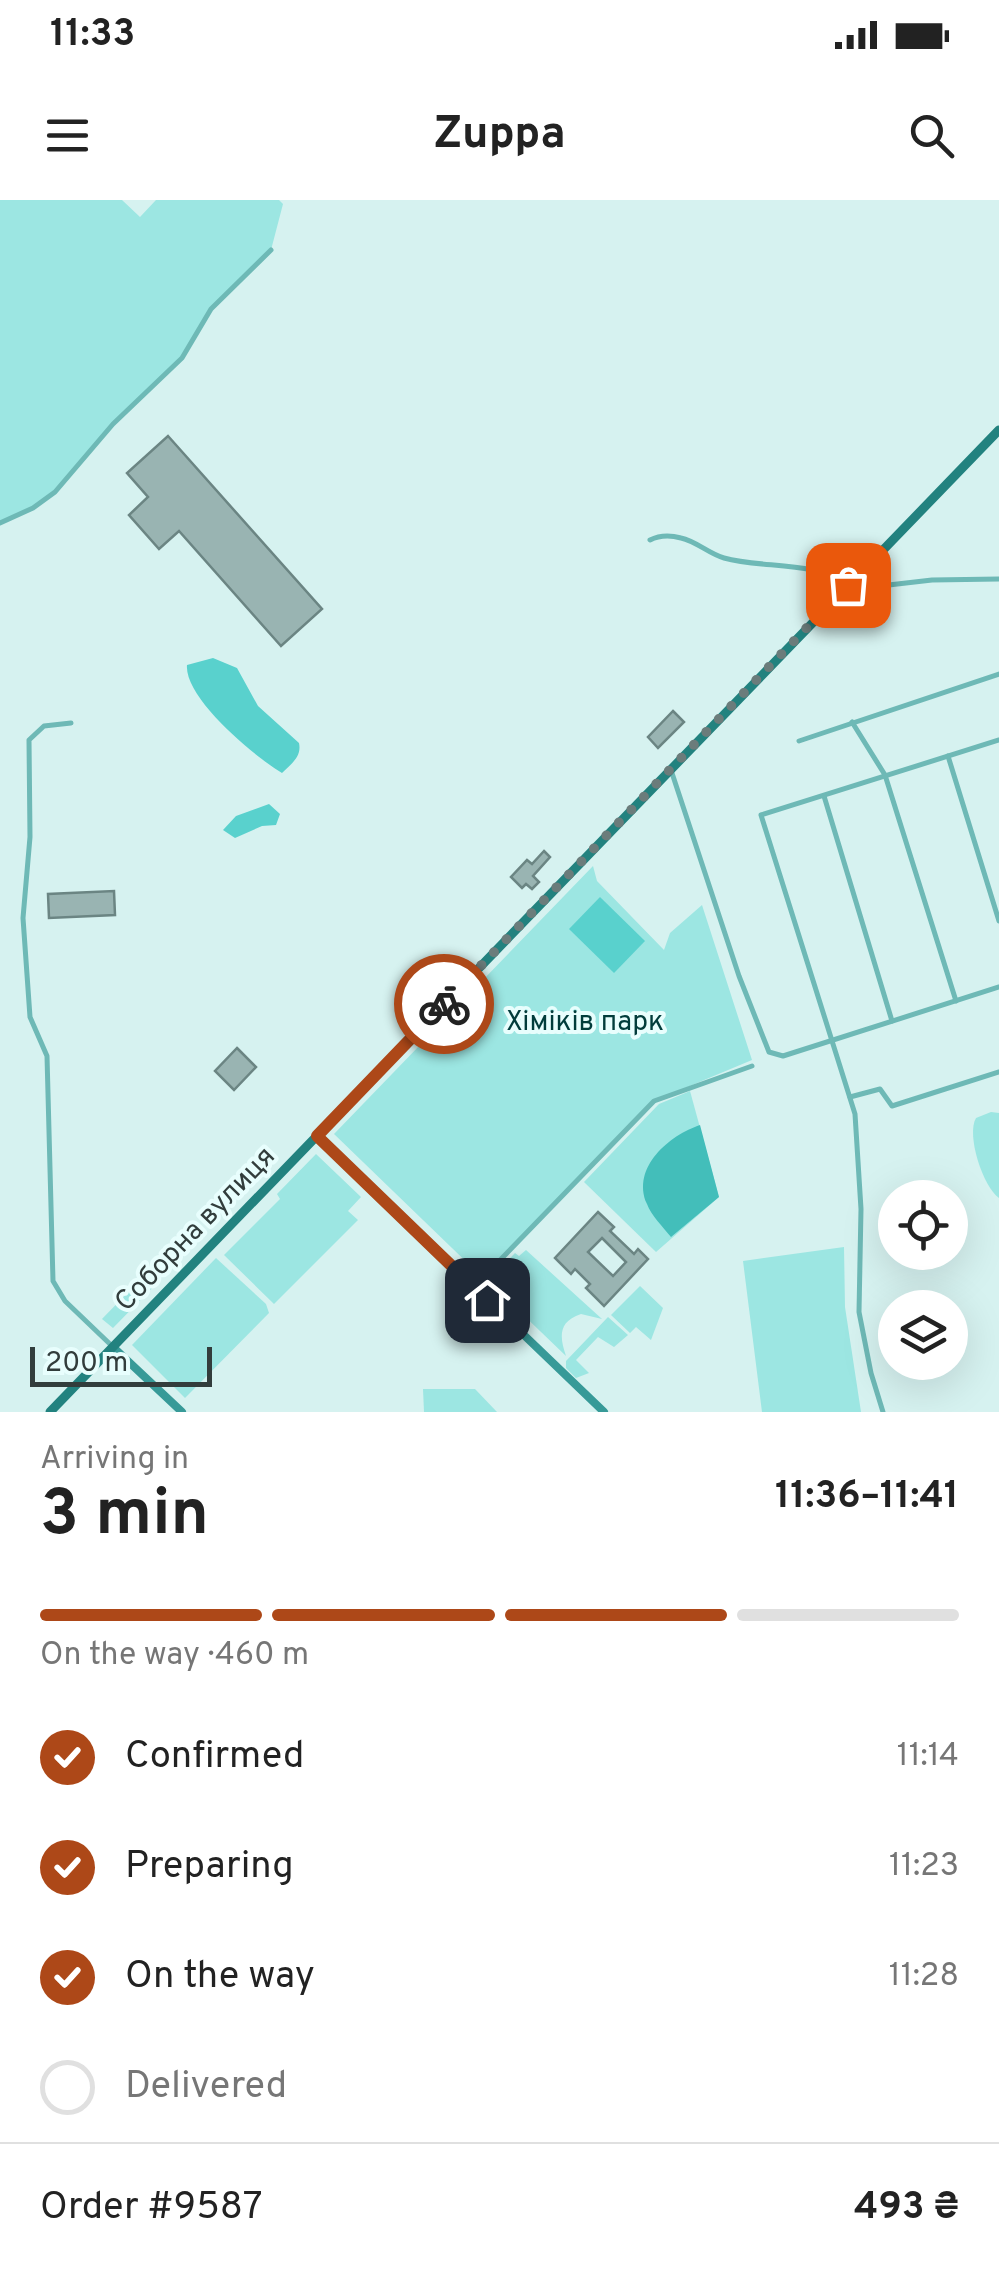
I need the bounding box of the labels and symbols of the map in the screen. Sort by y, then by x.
pin [806,543,891,628]
courier [394,954,494,1054]
park label: Хіміків парк [506,1005,664,1041]
street label: Соборна вулиця [108,1140,284,1320]
pin [445,1258,530,1343]
scale bar [30,1342,212,1386]

